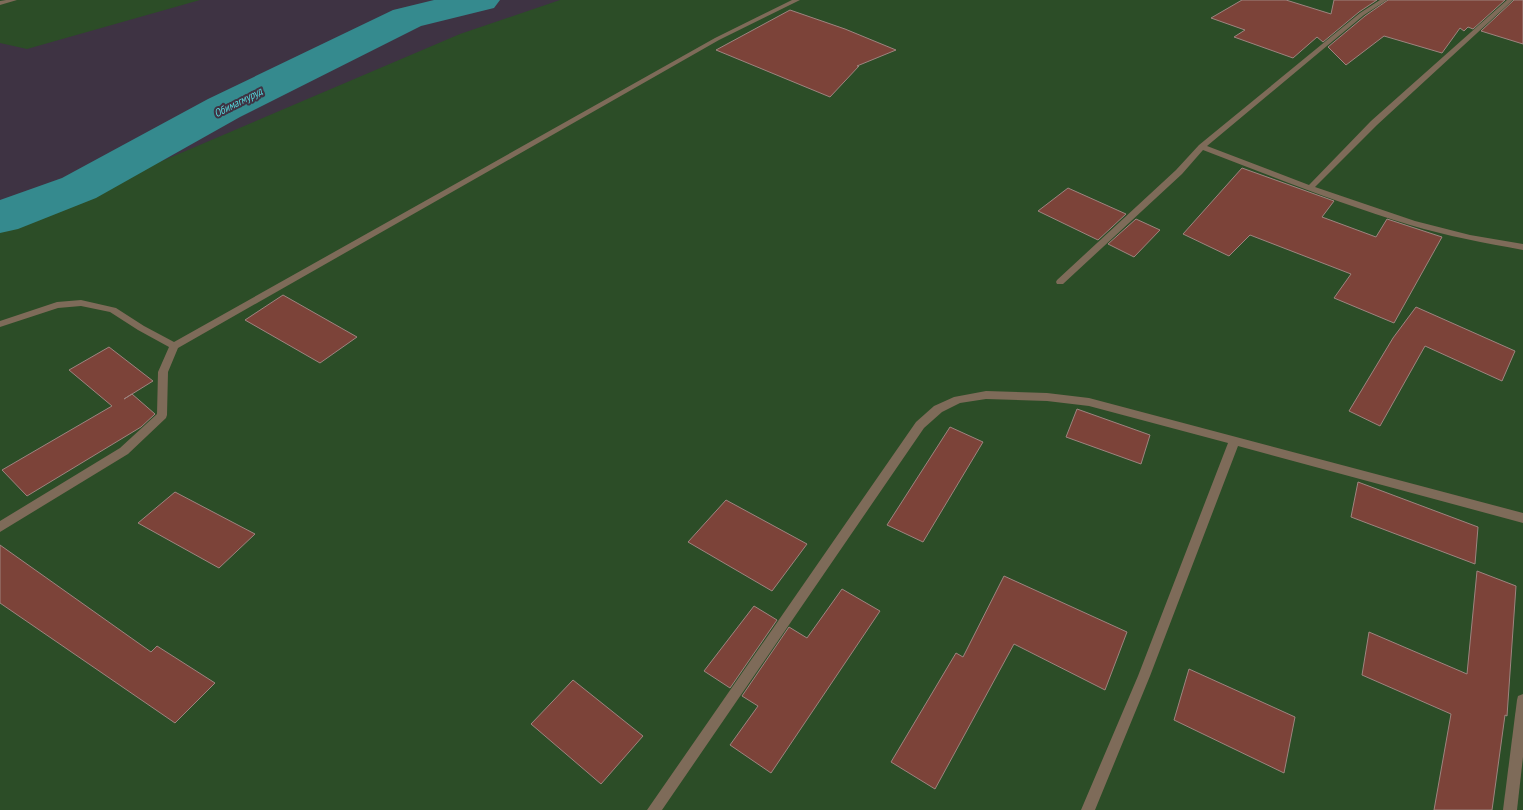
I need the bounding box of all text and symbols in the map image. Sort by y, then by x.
water label: Обимагмуруд [211,83,266,120]

